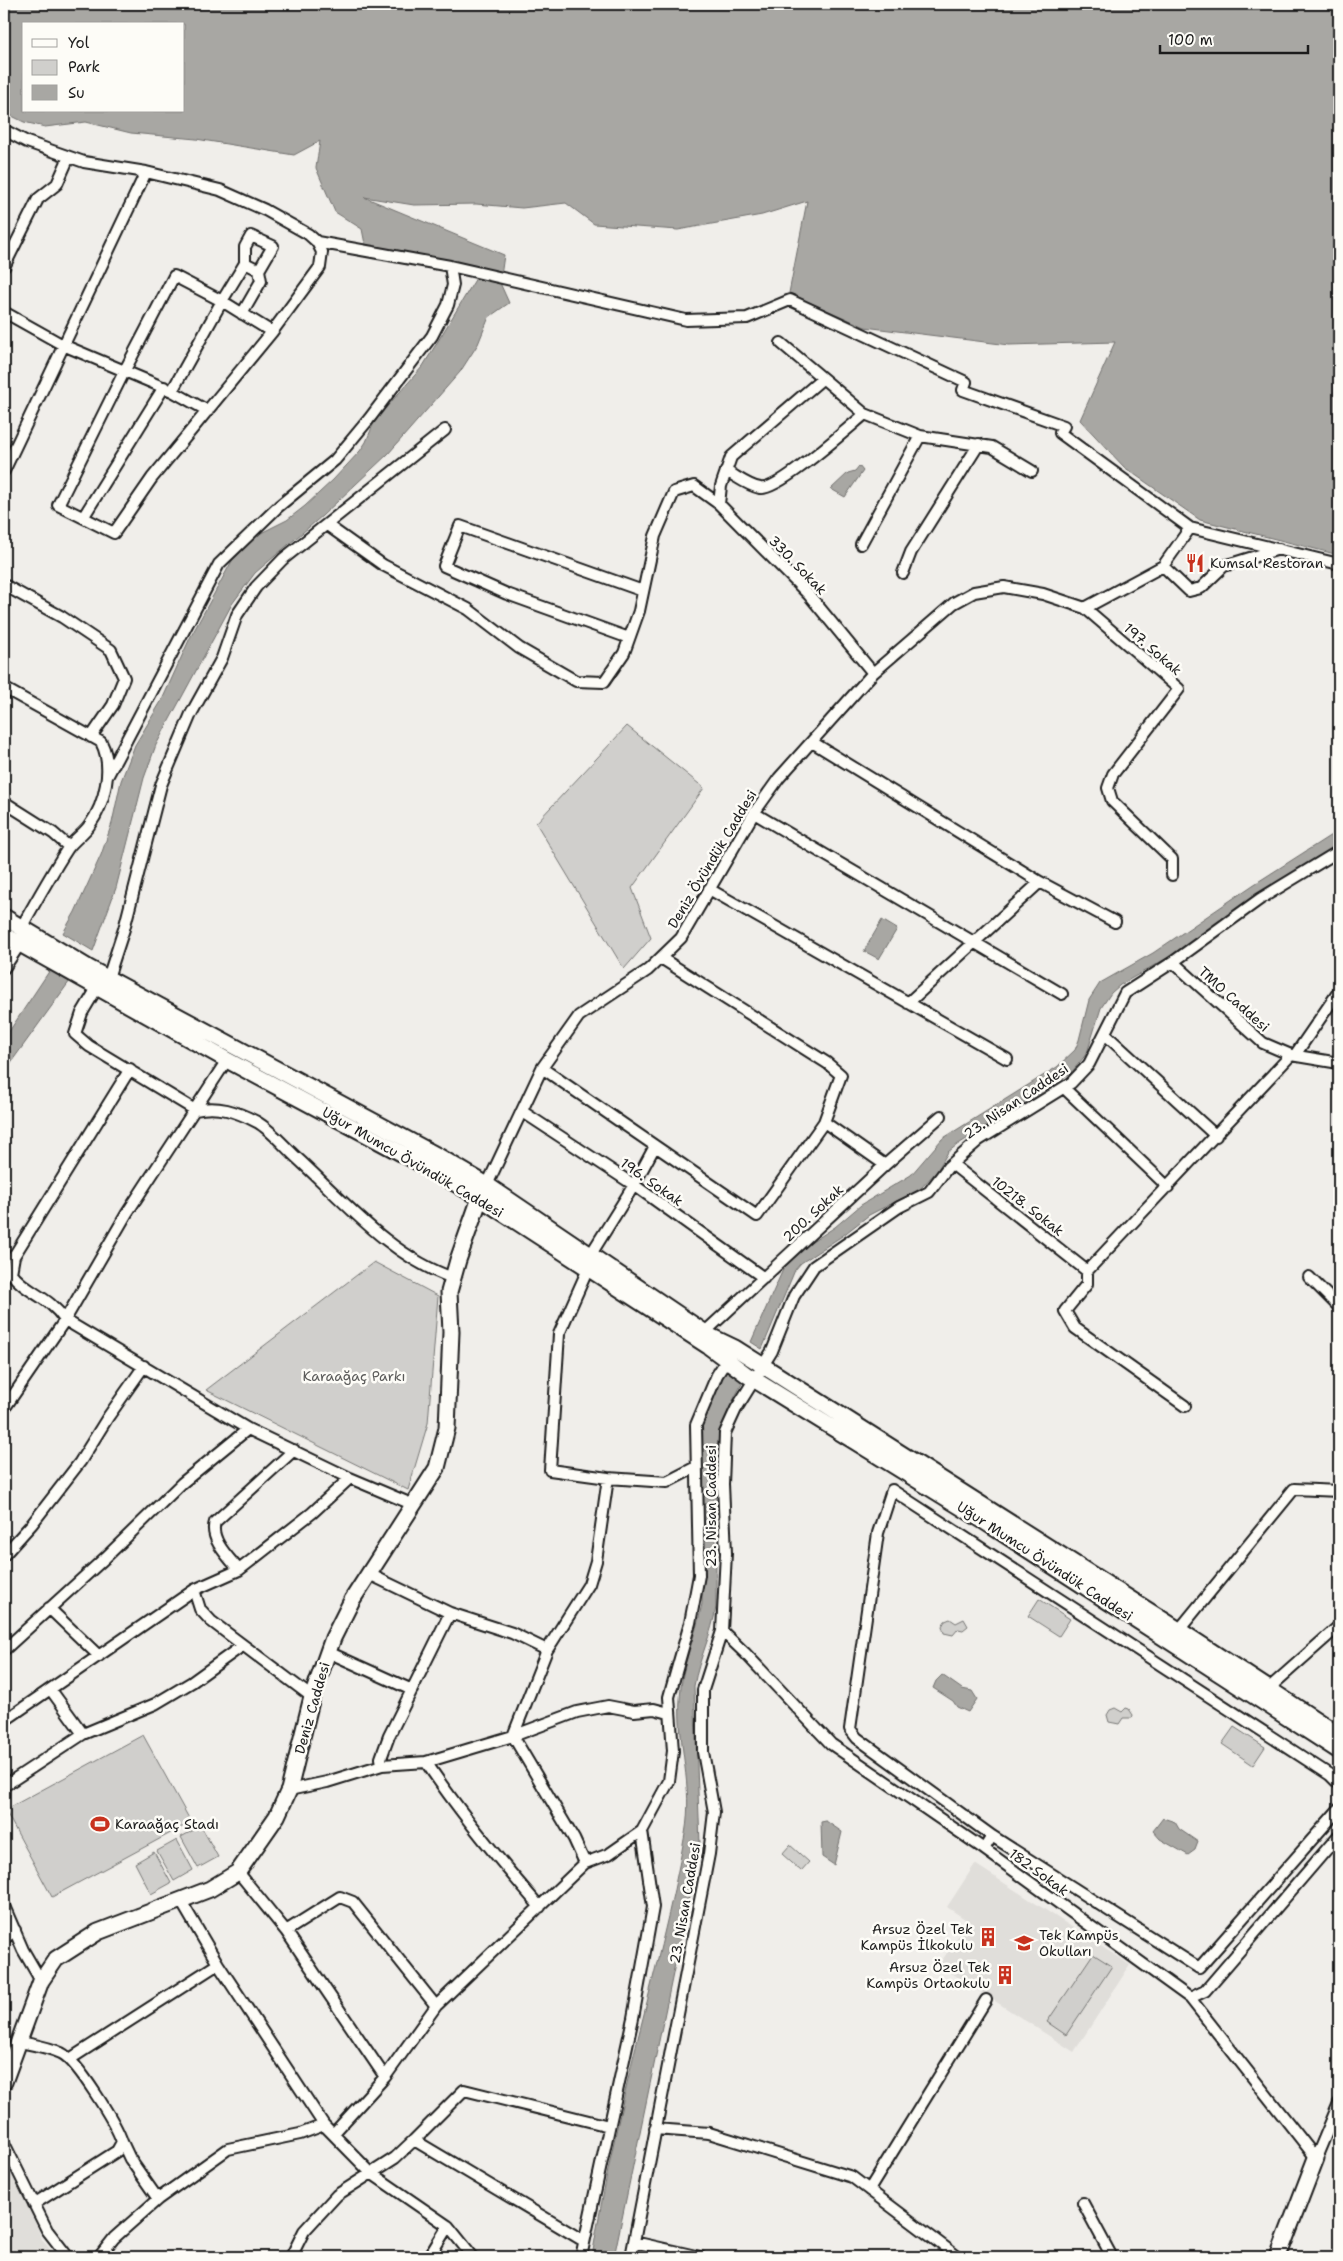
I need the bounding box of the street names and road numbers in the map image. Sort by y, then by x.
street label: 330. Sokak [765,531,831,599]
street label: 197. Sokak [1120,619,1186,679]
street label: Deniz Övündük Caddesi [663,786,761,932]
street label: TMO Caddesi [1195,962,1273,1036]
street label: 23. Nisan Caddesi [960,1059,1072,1143]
street label: Uğur Mumcu Övündük Caddesi [319,1103,507,1221]
street label: 196. Sokak [617,1154,687,1210]
street label: 10218. Sokak [988,1172,1068,1240]
street label: 200. Sokak [779,1180,847,1246]
street label: 23. Nisan Caddesi [702,1445,720,1567]
street label: Uğur Mumcu Övündük Caddesi [953,1497,1137,1625]
street label: Deniz Caddesi [290,1660,334,1756]
street label: 23. Nisan Caddesi [665,1841,705,1965]
street label: 182 Sokak [1006,1844,1072,1900]

